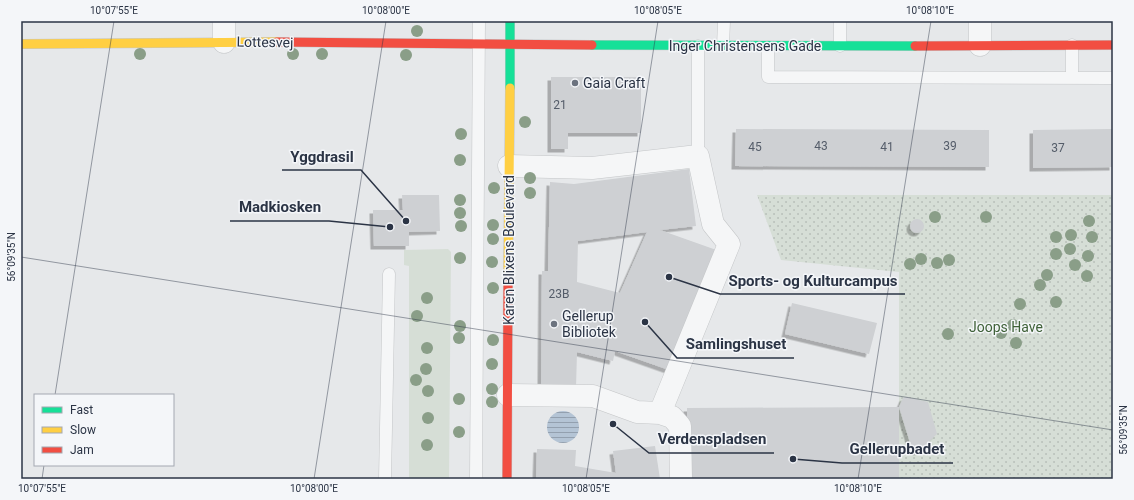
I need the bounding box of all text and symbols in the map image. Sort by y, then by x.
text: 10°07'55"E [90,5,138,16]
text: 10°08'00"E [362,5,410,16]
text: 10°08'05"E [634,5,682,16]
text: 10°08'10"E [906,5,954,16]
street label: Lottesvej [236,34,294,50]
street label: Inger Christensens Gade [669,38,821,54]
place label: Gaia Craft [583,75,646,91]
marker: Gaia Craft [570,78,580,88]
house number: 21 [553,98,567,112]
house number: 43 [814,139,828,153]
house number: 39 [943,139,957,153]
house number: 45 [748,140,762,154]
house number: 41 [880,140,894,154]
house number: 37 [1051,141,1065,155]
callout: Yggdrasil [282,143,361,170]
text: Yggdrasil [290,148,354,166]
street label: Karen Blixens Boulevard [501,175,517,325]
callout: Madkiosken [230,194,329,221]
text: Madkiosken [239,198,321,216]
text: 56°09'35"N [6,232,17,282]
callout: Sports- og Kulturcampus [720,267,905,294]
text: Sports- og Kulturcampus [728,272,898,290]
house number: 23B [549,287,569,301]
place label: Gellerup Bibliotek [562,308,617,340]
marker: Gellerup Bibliotek [549,319,559,329]
park label: Joops Have [969,319,1043,335]
callout: Samlingshuset [677,331,794,358]
text: Samlingshuset [686,335,786,353]
legend [34,394,174,466]
text: Fast [70,403,93,417]
text: 56°09'35"N [1118,405,1129,455]
text: Slow [70,423,96,437]
callout: Verdenspladsen [649,426,774,453]
text: Verdenspladsen [658,430,766,448]
callout: Gellerupbadet [842,436,953,463]
text: Gellerupbadet [850,440,944,458]
text: Jam [70,443,94,457]
text: 10°07'55"E [18,483,66,494]
text: 10°08'00"E [290,483,338,494]
text: 10°08'05"E [562,483,610,494]
text: 10°08'10"E [834,483,882,494]

